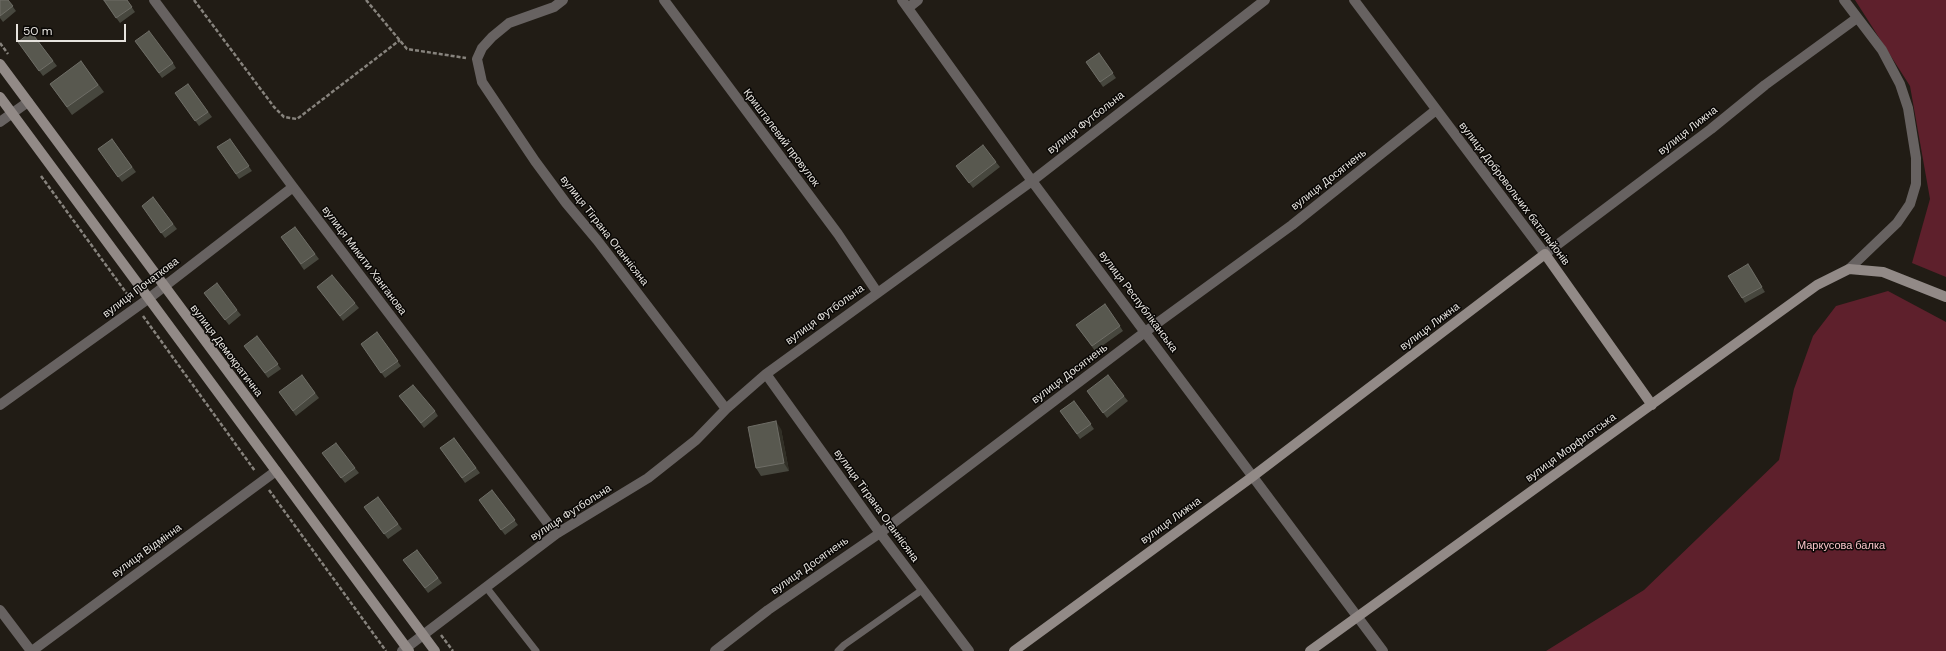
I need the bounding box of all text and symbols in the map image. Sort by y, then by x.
scale bar [18,16,128,42]
text: 50 m [23,23,52,39]
street label: Кришталевий провулок [740,87,822,189]
street label: вулиця Футбольна [1045,89,1127,157]
street label: вулиця Лижна [1656,104,1720,158]
street label: вулиця Добровольчих батальйонів [1456,120,1572,268]
street label: вулиця Досягнень [1289,147,1369,213]
street label: вулиця Тіграна Оганнісяна [557,173,651,289]
street label: вулиця Микити Ханганова [319,204,409,318]
street label: вулиця Республіканська [1096,249,1180,355]
street label: вулиця Початкова [100,255,182,321]
street label: вулиця Футбольна [783,282,867,348]
street label: вулиця Лижна [1397,300,1463,354]
street label: вулиця Демократична [187,302,265,400]
street label: вулиця Досягнень [1029,341,1111,407]
street label: вулиця Морфлотська [1523,411,1619,485]
street label: вулиця Тіграна Оганнісяна [831,447,921,565]
street label: вулиця Футбольна [528,482,614,544]
street label: вулиця Лижна [1138,495,1204,547]
street label: вулиця Відмінна [110,521,184,581]
street label: вулиця Досягнень [769,534,851,598]
park label: Маркусова балка [1797,539,1885,553]

